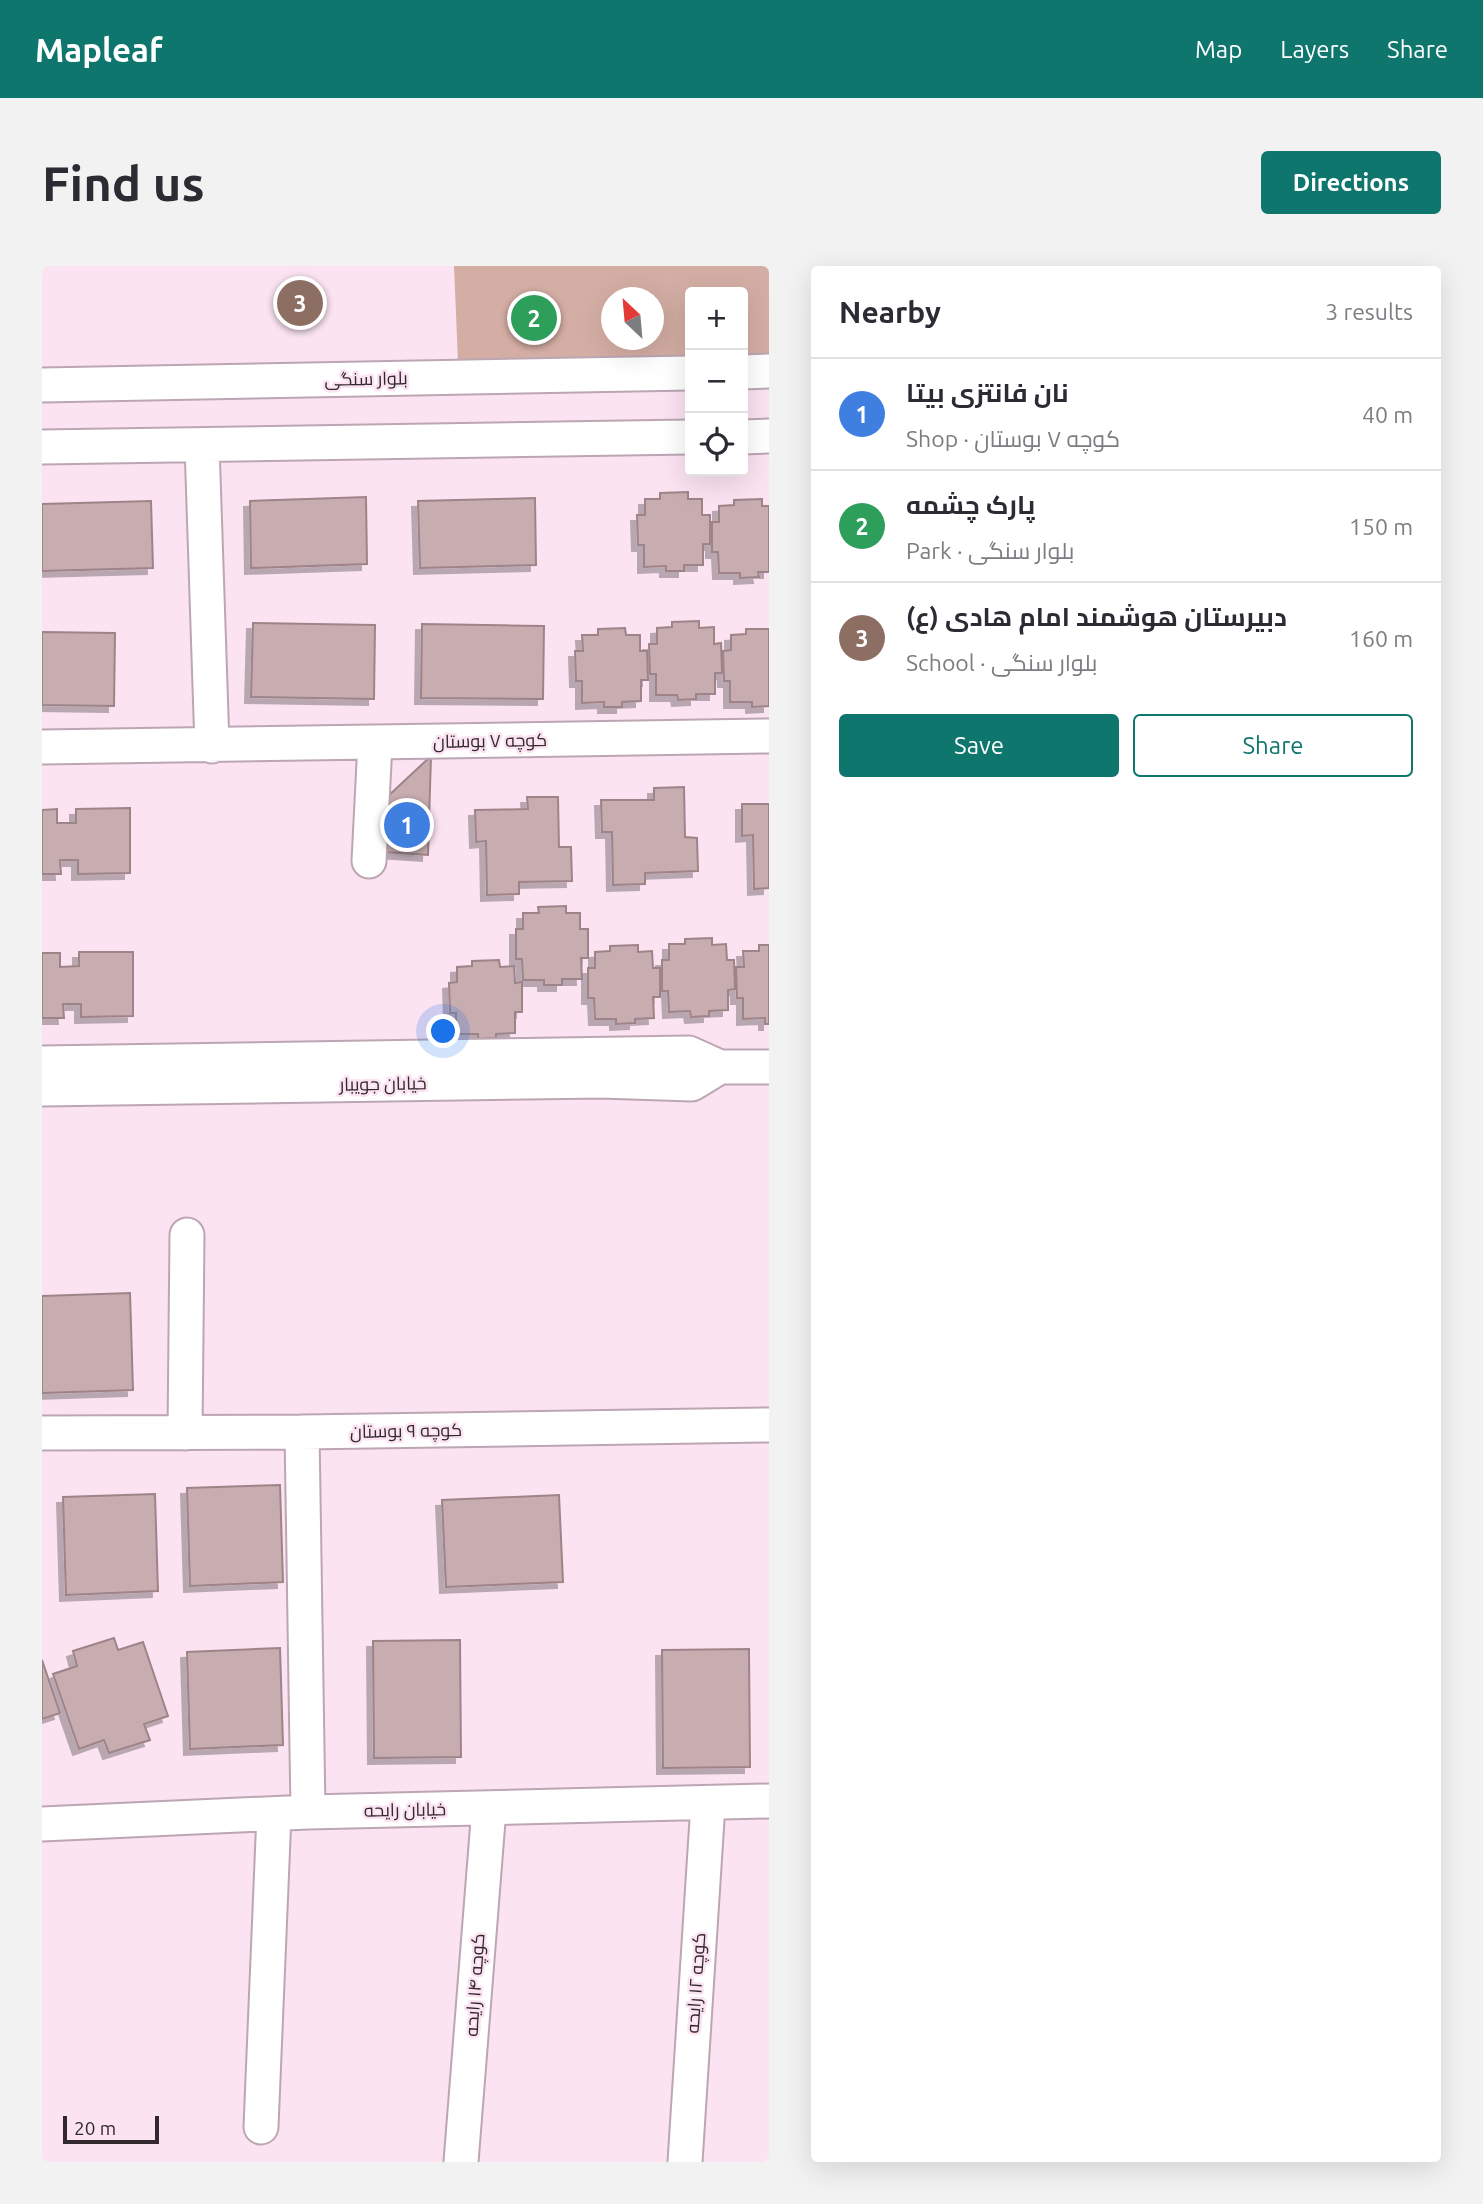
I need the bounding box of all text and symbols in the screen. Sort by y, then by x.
text: Mapleaf [35,31,163,68]
text: Map [1195,36,1242,63]
text: Layers [1280,36,1349,63]
text: Share [1387,36,1448,63]
button: Directions [1261,151,1441,214]
text: Find us [42,155,205,210]
pin: 3 [277,277,323,329]
north arrow [601,287,664,350]
map controls [685,287,748,476]
button: + [685,287,748,350]
pin: 2 [511,292,557,344]
text: Nearby [839,295,941,329]
text: 3 results [1325,299,1413,324]
button: − [685,350,748,413]
street label: بلوار سنگی [324,367,408,391]
text: نان فانتزی بیتا [906,378,1069,407]
text: 1 [856,402,868,427]
text: 40 m [1362,402,1413,427]
button: locate [685,413,748,476]
text: Shop · کوچه ۷ بوستان [906,426,1120,451]
text: پارک چشمه [906,490,1035,519]
text: 2 [856,514,868,539]
text: 150 m [1349,514,1413,539]
text: Park · بلوار سنگی [906,538,1074,563]
text: دبیرستان هوشمند امام هادی (ع) [906,602,1287,631]
text: 3 [856,626,868,651]
text: 160 m [1349,626,1413,651]
text: School · بلوار سنگی [906,650,1097,675]
button: Save [839,714,1119,777]
button: Share [1133,714,1413,777]
street label: کوچه ۷ بوستان [433,729,547,754]
pin: 1 [384,799,430,851]
your location [426,1014,460,1048]
street label: خیابان جویبار [338,1072,427,1096]
street label: کوچه ۹ بوستان [350,1419,462,1444]
street label: خیابان رایحه [364,1798,446,1822]
street label: کوچه ۱۲ رایحه [682,1932,711,2034]
street label: کوچه ۱۴ رایحه [460,1933,491,2037]
scale bar [63,2113,159,2145]
text: 20 m [74,2117,116,2139]

